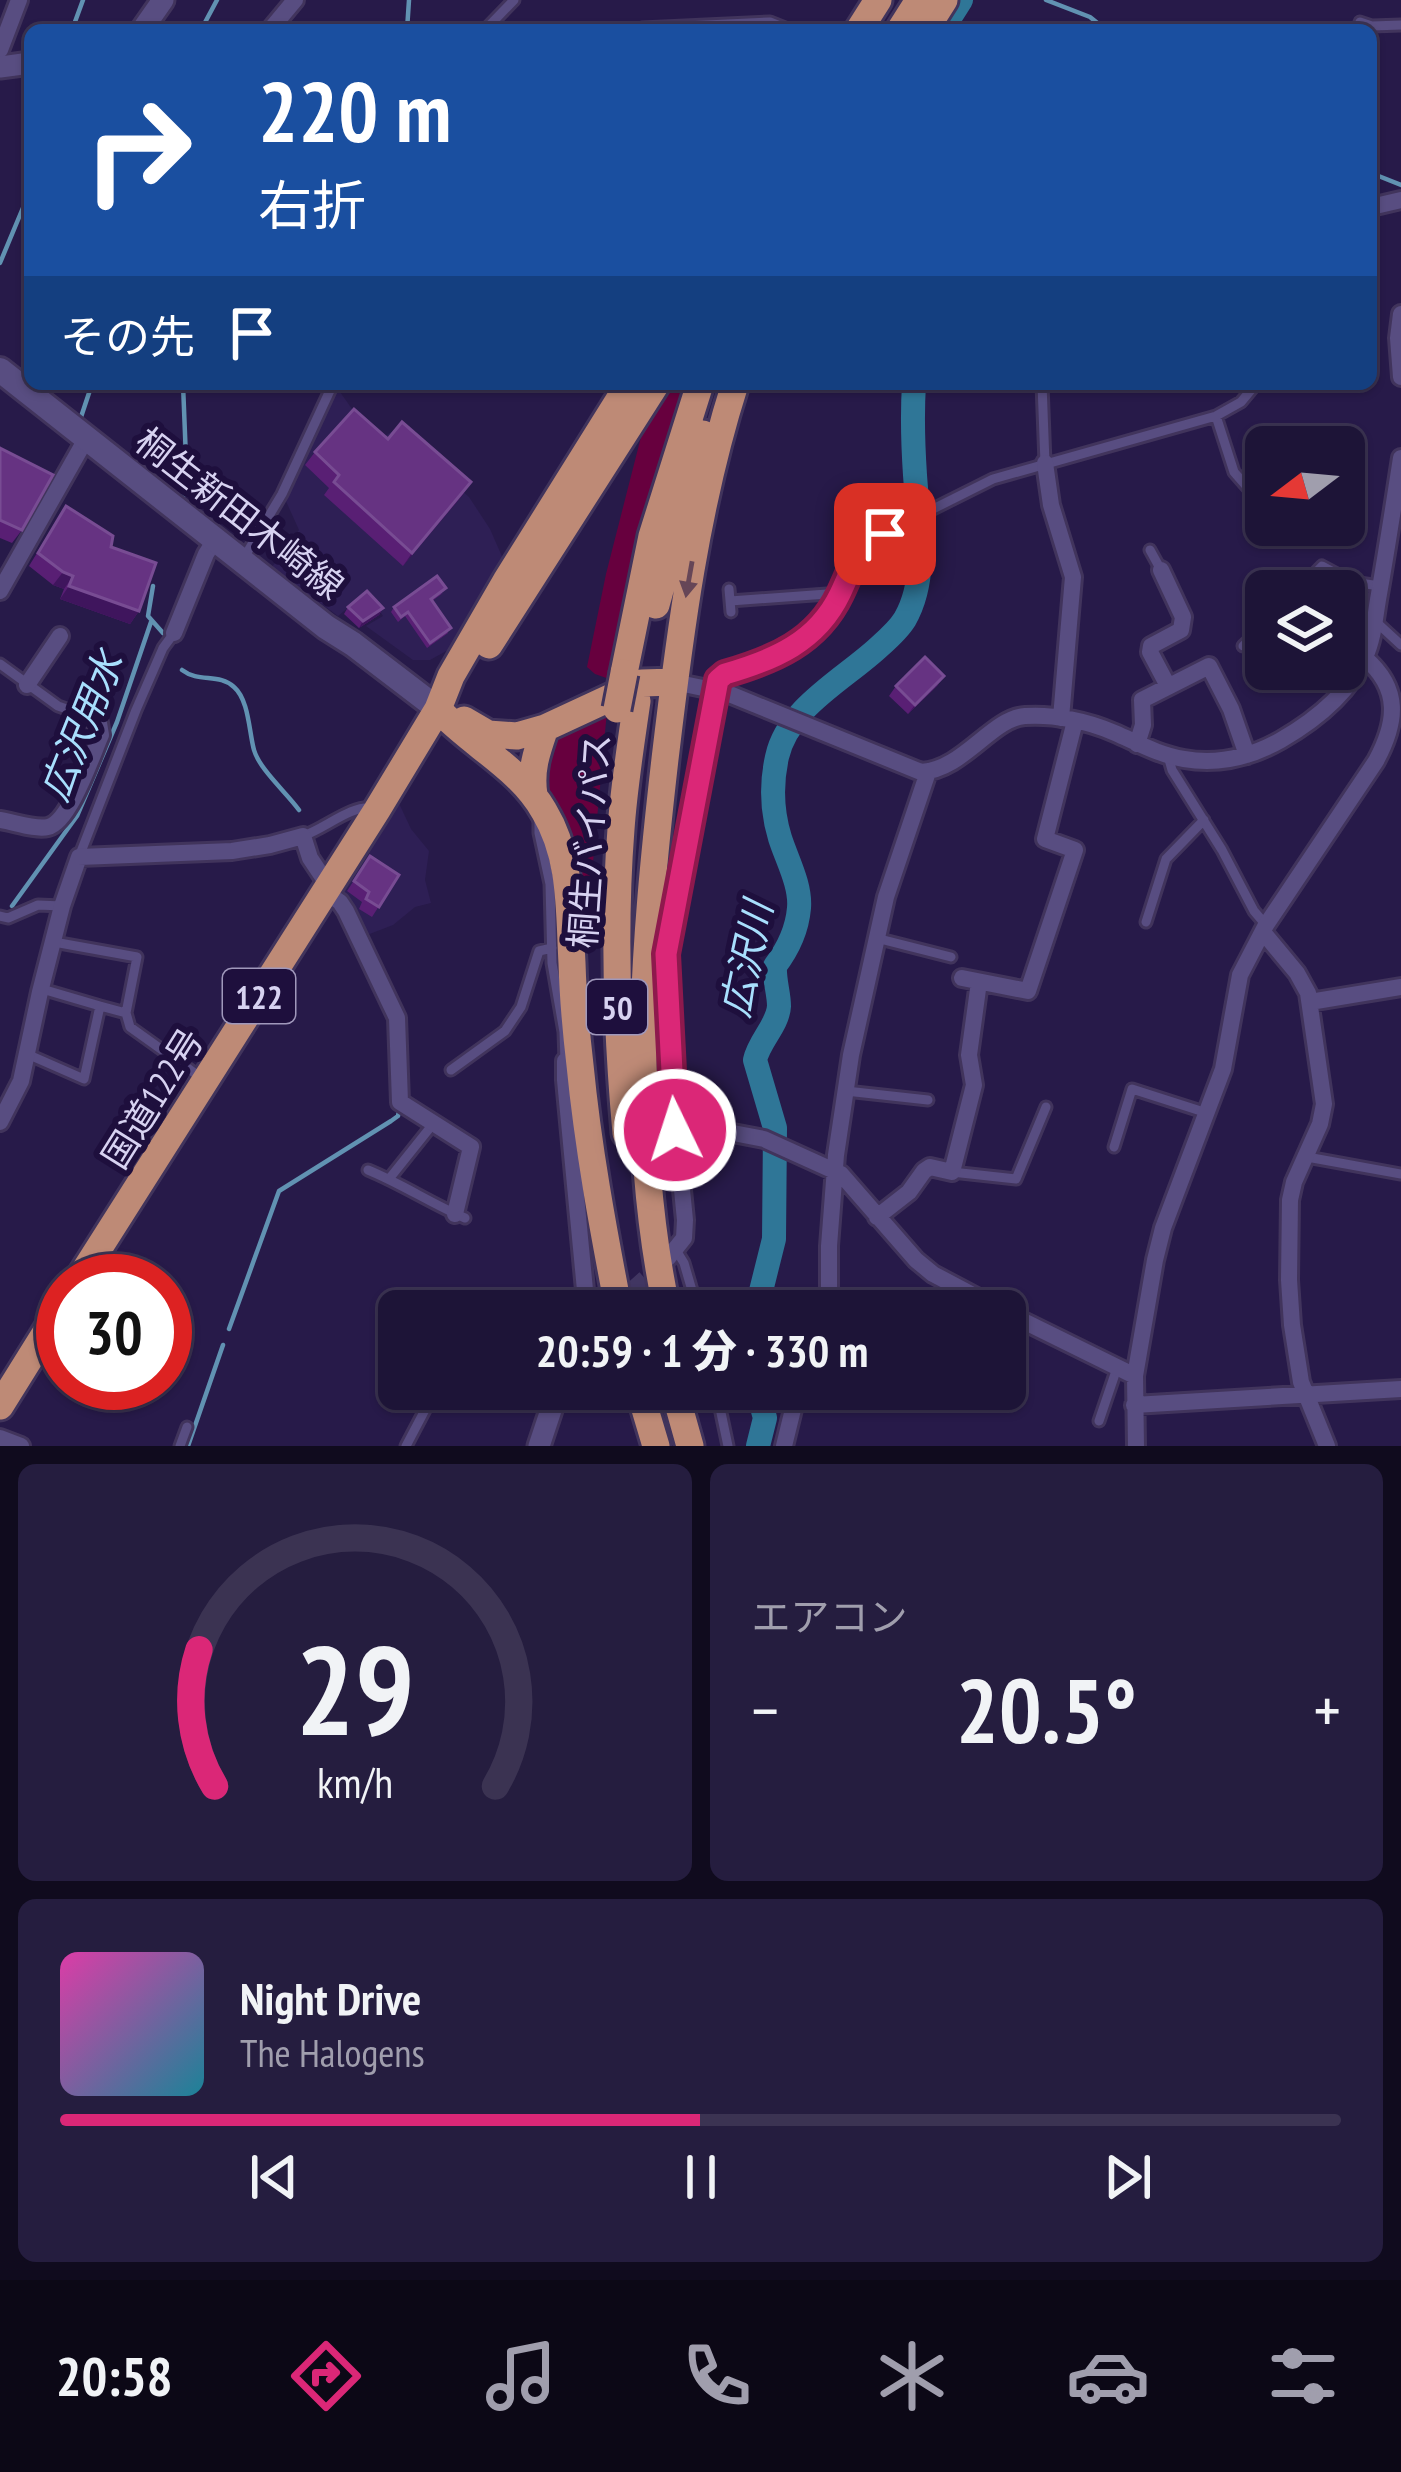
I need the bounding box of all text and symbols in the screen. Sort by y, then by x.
text: 220 m [258,56,451,165]
icon: right [60,72,216,228]
text: 右折 [258,170,366,240]
icon: arrive [219,300,285,366]
text: その先 [60,307,195,365]
street label: 桐生新田木崎線 [126,417,354,609]
north arrow [1245,426,1365,546]
map controls [1245,426,1365,690]
pin [834,483,936,585]
icon: arrive [852,501,918,567]
one-way arrow [679,561,697,599]
button: layers [1245,570,1365,690]
water label: 広沢用水 [28,640,135,808]
street label: 桐生バイパス [558,732,620,950]
water label: 広沢川 [709,893,784,1022]
road number: 122 [223,969,295,1023]
road number: 50 [587,980,647,1034]
street label: 国道122号 [91,1019,213,1177]
position arrow [612,1067,738,1193]
speed limit sign: 30 [36,1254,192,1410]
text: 20:59 · 1 分 · 330 m [536,1321,868,1379]
text: エアコン [752,1591,908,1642]
text: 29 [295,1608,414,1769]
text: 20.5° [956,1651,1137,1768]
text: − [752,1667,779,1752]
text: + [1314,1667,1341,1752]
text: km/h [317,1753,393,1809]
text: Night Drive [240,1969,421,2027]
text: The Halogens [240,2027,425,2078]
icon: previous [241,2144,307,2210]
icon: pause [668,2144,734,2210]
icon: next [1095,2144,1161,2210]
icon: directions [284,2334,368,2418]
icon: music [479,2334,563,2418]
icon: phone [675,2334,759,2418]
icon: climate [870,2334,954,2418]
icon: car [1066,2334,1150,2418]
icon: filters [1261,2334,1345,2418]
text: 20:58 [56,2341,173,2411]

